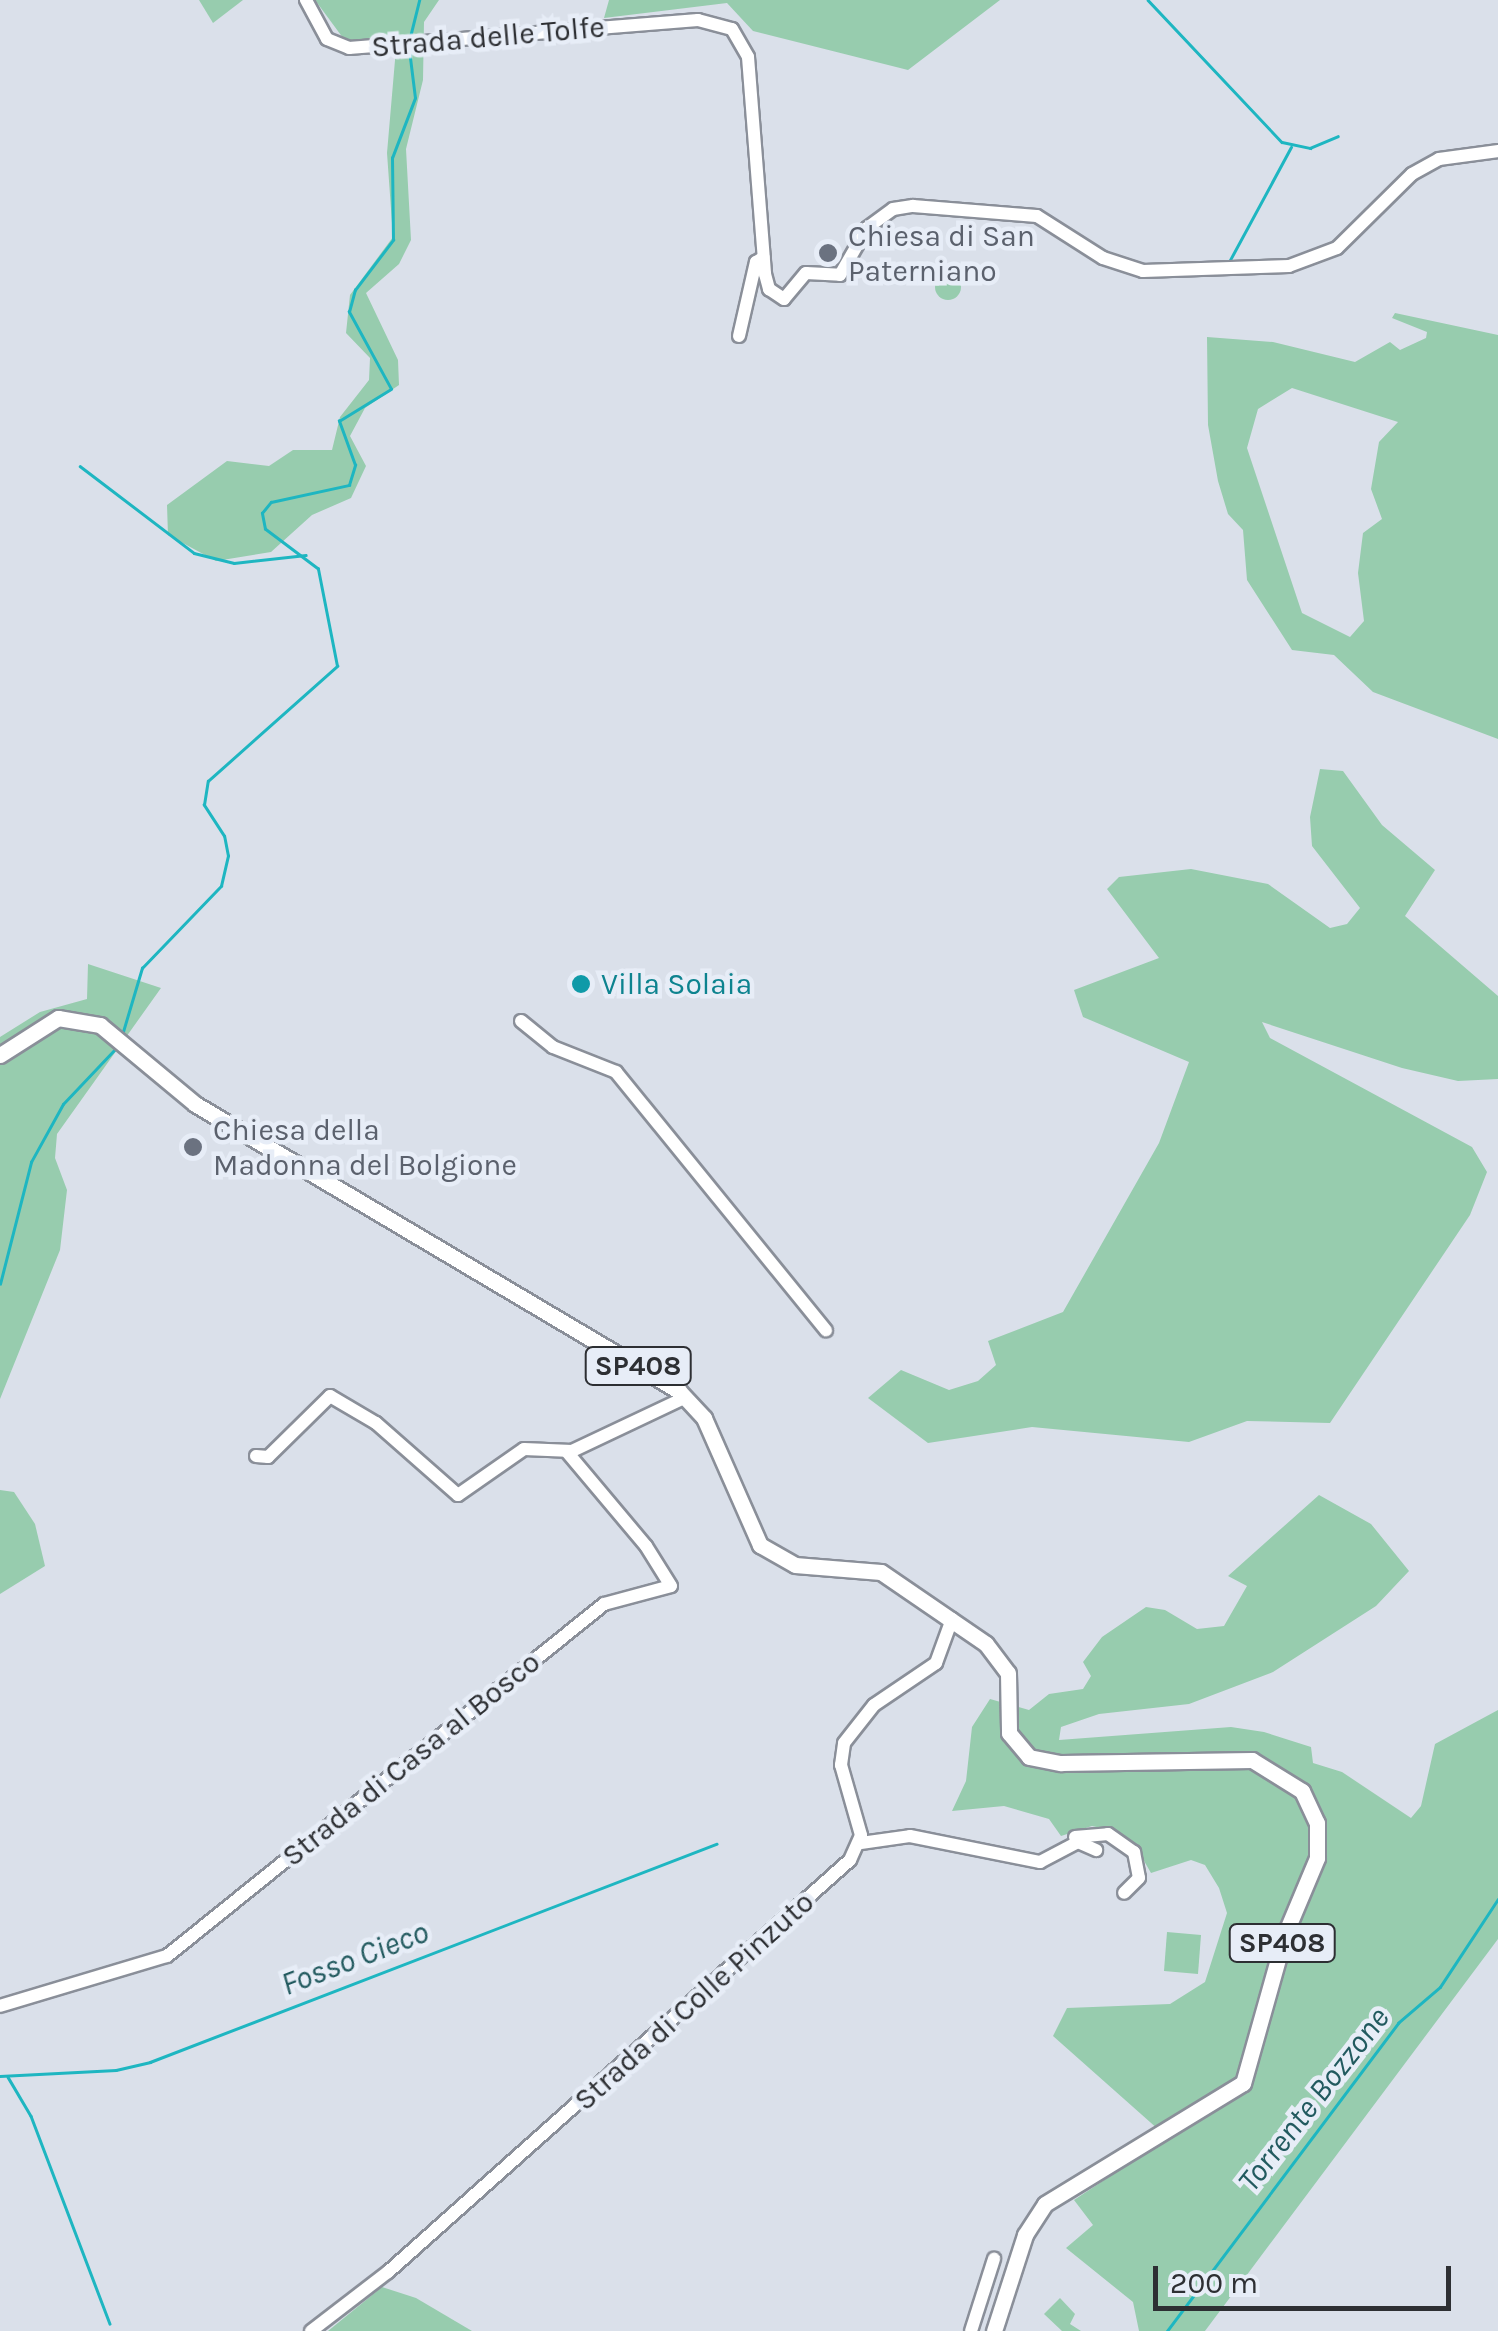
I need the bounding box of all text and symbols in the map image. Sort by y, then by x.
street label: Strada delle Tolfe [370,9,606,65]
place label: Chiesa di San Paterniano [848,218,1035,288]
marker: Chiesa di San Paterniano [817,242,839,264]
place label: Villa Solaia [601,966,752,1002]
marker: Villa Solaia [570,973,592,995]
place label: Chiesa della Madonna del Bolgione [213,1112,517,1182]
marker: Chiesa della Madonna del Bolgione [182,1136,204,1158]
road number: SP408 [583,1343,693,1389]
street label: Strada di Casa al Bosco [275,1644,547,1874]
street label: Strada di Colle Pinzuto [567,1884,821,2118]
water label: Fosso Cieco [276,1913,434,2005]
road number: SP408 [1227,1920,1337,1966]
water label: Torrente Bozzone [1230,2000,1398,2200]
scale bar [1158,2246,1456,2308]
text: 200 m [1170,2265,1258,2301]

